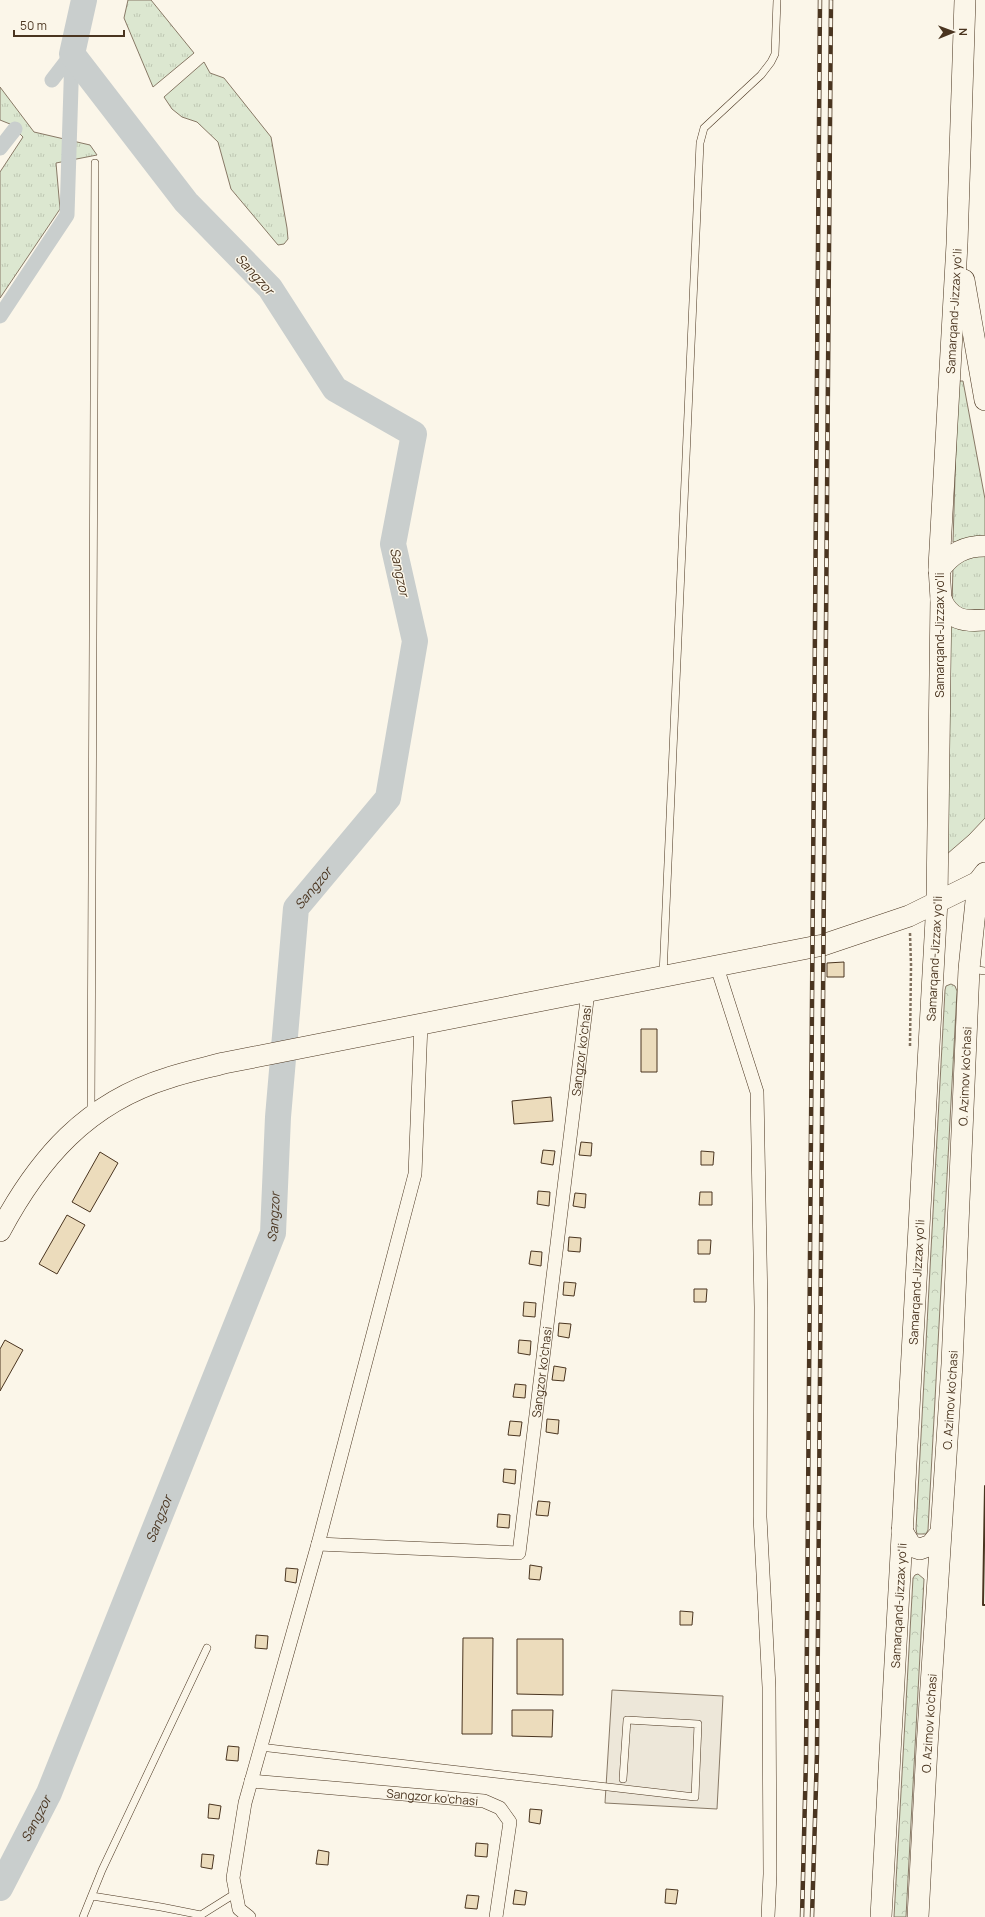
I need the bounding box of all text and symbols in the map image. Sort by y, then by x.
scale bar [14,12,124,38]
north arrow [933,12,973,52]
text: 50 m [20,17,47,34]
text: N [956,28,971,36]
street label: Samarqand-Jizzax yo'li [941,248,965,374]
water label: Sangzor [232,250,280,300]
water label: Sangzor [386,546,414,600]
street label: Samarqand-Jizzax yo'li [931,572,948,698]
water label: Sangzor [290,861,337,913]
street label: Samarqand-Jizzax yo'li [922,896,946,1022]
street label: Sangzor ko'chasi [567,1004,595,1097]
street label: O. Azimov ko'chasi [954,1026,975,1127]
water label: Sangzor [261,1190,284,1244]
street label: Samarqand-Jizzax yo'li [904,1219,928,1345]
street label: Sangzor ko'chasi [527,1325,555,1419]
street label: O. Azimov ko'chasi [938,1350,961,1450]
water label: Sangzor [141,1491,177,1545]
street label: Samarqand-Jizzax yo'li [886,1542,910,1669]
street label: O. Azimov ko'chasi [917,1673,940,1774]
street label: Sangzor ko'chasi [386,1784,479,1809]
water label: Sangzor [16,1791,56,1845]

